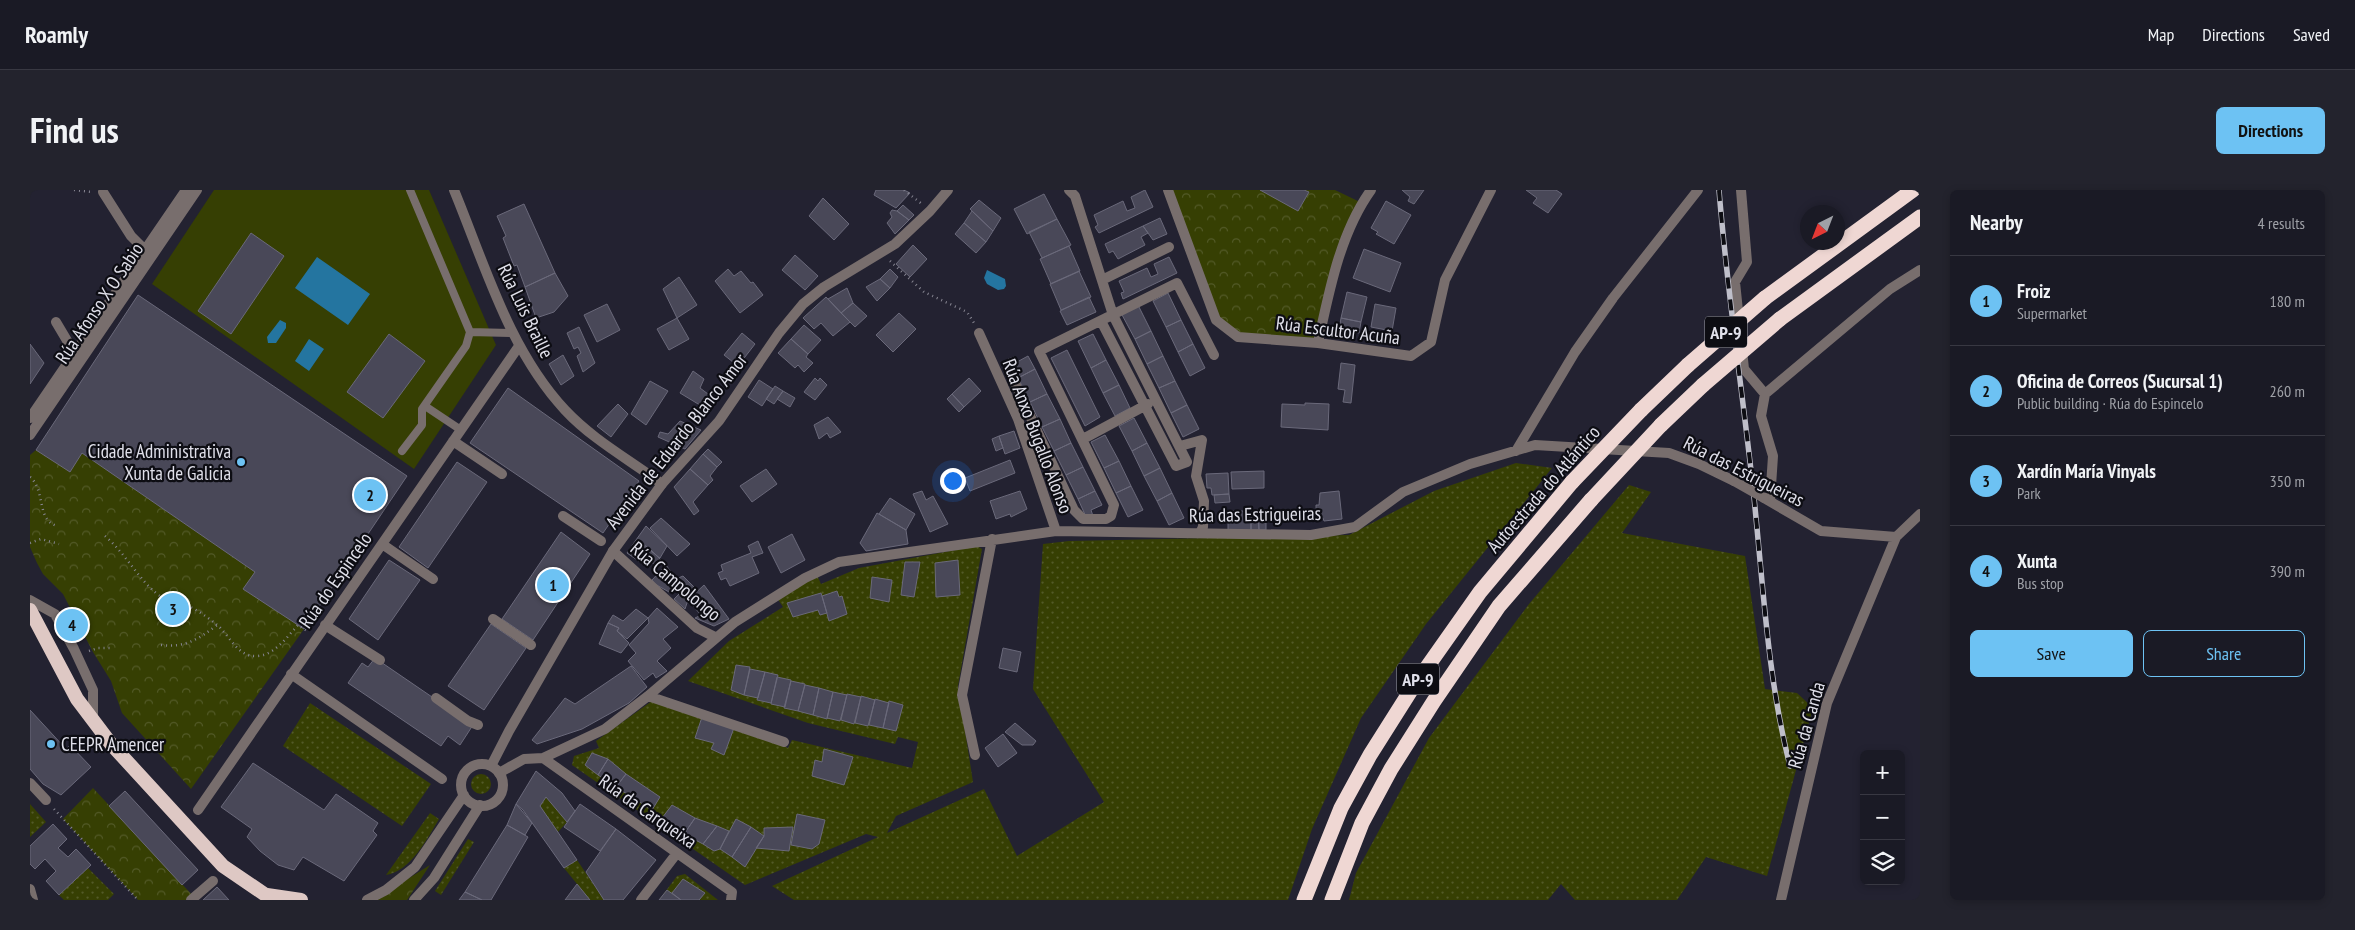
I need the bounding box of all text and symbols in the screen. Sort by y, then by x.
text: Roamly [25,19,88,50]
text: Map [2148,23,2174,46]
text: Directions [2202,23,2265,46]
text: Saved [2293,23,2330,46]
text: Find us [30,107,119,153]
button: Directions [2216,107,2325,154]
north arrow [1800,205,1845,250]
text: Nearby [1970,209,2023,236]
text: 4 results [2258,213,2305,233]
street label: Rúa Afonso X O Sabio [50,238,148,368]
street label: Rúa Luis Braille [493,260,559,362]
text: Froiz [2017,279,2051,303]
text: 1 [1982,291,1990,311]
text: 180 m [2270,291,2305,311]
text: Supermarket [2017,303,2087,323]
street label: Rúa Escultor Acuña [1275,310,1401,350]
road number: AP-9 [1705,316,1747,348]
street label: Avenida de Eduardo Blanco Amor [600,348,752,534]
street label: Rúa Anxo Bugallo Alonso [997,355,1079,517]
text: Oficina de Correos (Sucursal 1) [2017,369,2223,393]
text: 2 [1982,381,1990,401]
text: 260 m [2270,381,2305,401]
text: Public building · Rúa do Espincelo [2017,393,2203,413]
street label: Autoestrada do Atlántico [1481,420,1605,558]
street label: Rúa das Estrigueiras [1680,430,1808,512]
place label: Cidade Administrativa Xunta de Galicia [88,439,231,485]
marker: Cidade Administrativa Xunta de Galicia [235,456,247,468]
text: Xardín María Vinyals [2017,459,2156,483]
your location [940,468,966,494]
text: 3 [1982,471,1990,491]
text: 350 m [2270,471,2305,491]
pin: 2 [354,476,386,514]
text: Park [2017,483,2041,503]
street label: Rúa das Estrigueiras [1189,501,1321,527]
street label: Rúa do Espincelo [293,527,377,633]
street label: Rúa Campolongo [626,536,726,626]
text: Xunta [2017,549,2057,573]
text: 4 [1982,561,1990,581]
text: 390 m [2270,561,2305,581]
pin: 1 [537,566,569,604]
text: Bus stop [2017,573,2064,593]
pin: 3 [157,590,189,628]
pin: 4 [56,606,88,644]
button: Save [1970,630,2133,677]
button: Share [2143,630,2305,677]
road number: AP-9 [1397,664,1439,694]
street label: Rúa da Canda [1782,679,1830,771]
place label: CEEPR Amencer [61,732,165,756]
marker: CEEPR Amencer [45,738,57,750]
map controls [1860,750,1905,885]
button: + [1860,750,1905,795]
street label: Rúa da Carqueixa [594,768,702,854]
button: − [1860,795,1905,840]
button: layers [1860,840,1905,885]

